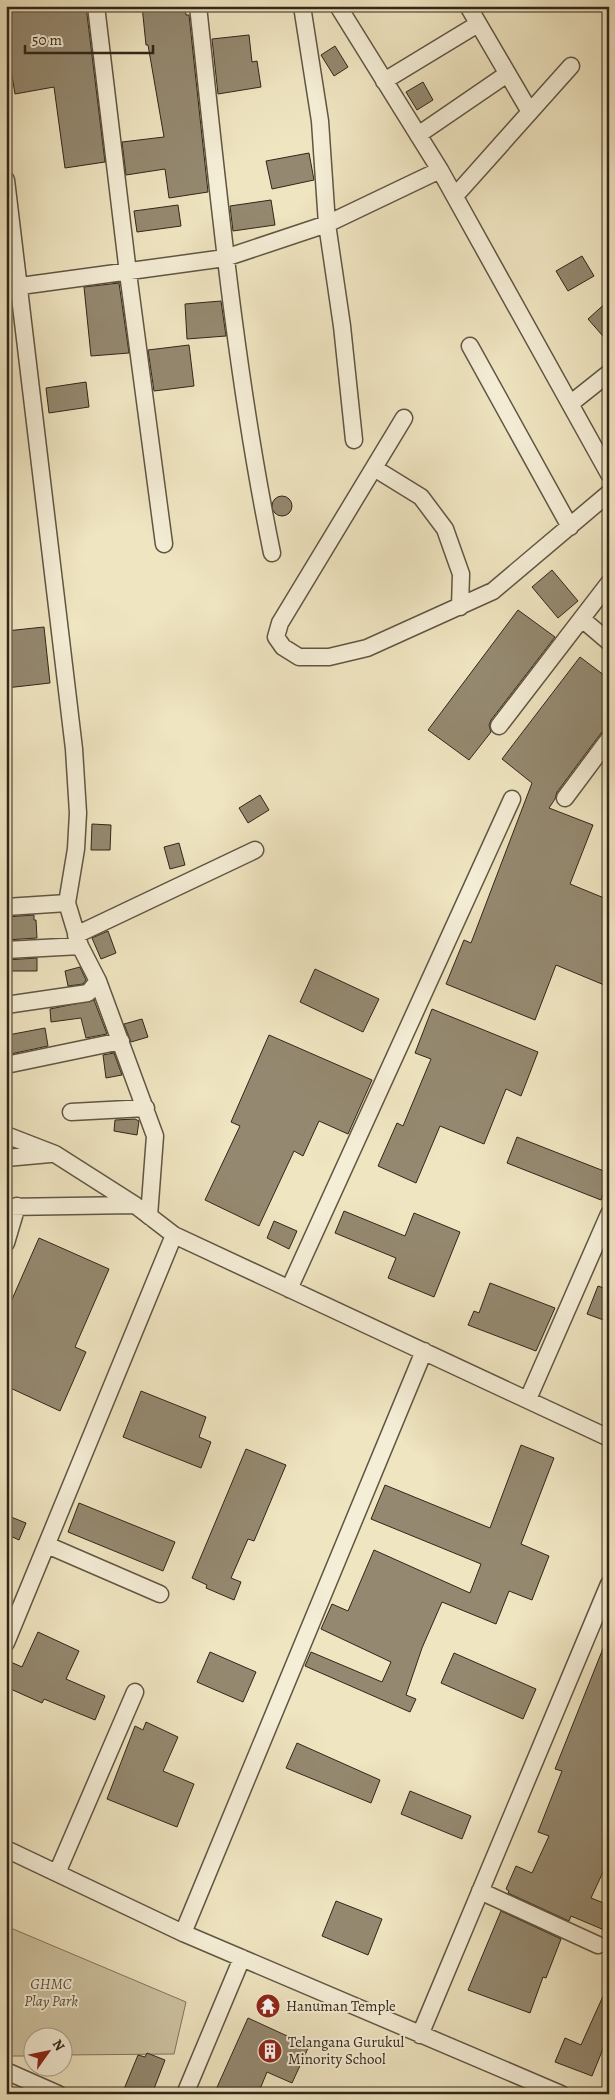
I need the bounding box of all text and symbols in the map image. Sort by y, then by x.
scale bar [25,22,152,54]
text: 50 m [32,30,62,50]
park label: GHMC Play Park [24,1974,78,2011]
temple icon: Hanuman Temple [255,1993,281,2019]
place label: Hanuman Temple [286,1996,396,2016]
north arrow [22,2028,72,2078]
place label: Telangana Gurukul Minority School [288,2032,405,2069]
text: N [48,2036,69,2055]
building icon: Telangana Gurukul Minority School [257,2038,283,2064]

